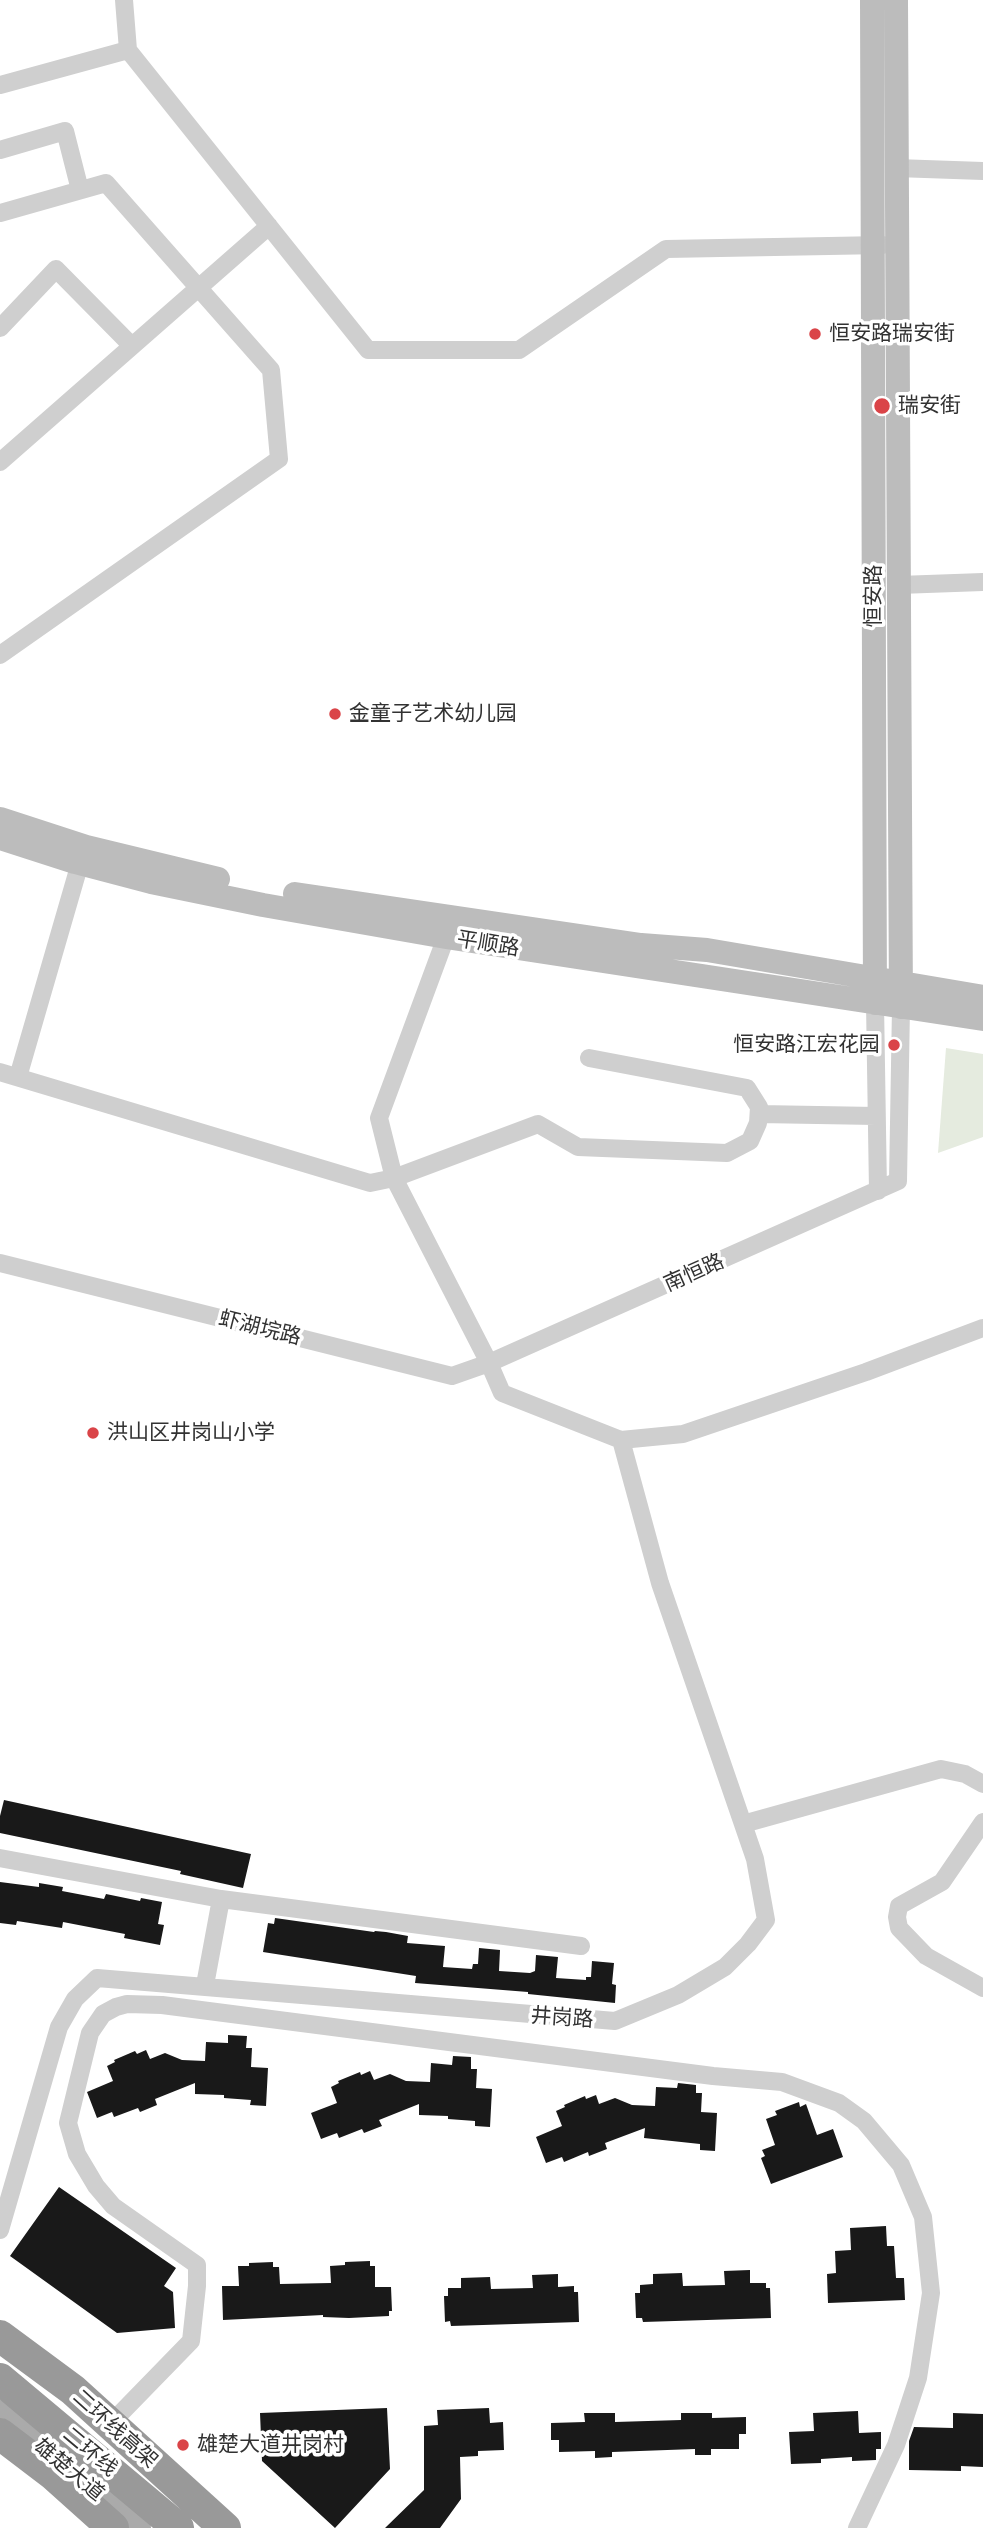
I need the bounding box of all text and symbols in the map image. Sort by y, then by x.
place label: 恒安路瑞安街 [829,321,955,347]
marker: 恒安路瑞安街 [807,326,823,342]
place label: 瑞安街 [898,393,961,419]
marker: 瑞安街 [872,396,892,416]
street label: 恒安路 [861,565,887,627]
place label: 金童子艺术幼儿园 [349,701,517,727]
marker: 金童子艺术幼儿园 [327,706,343,722]
street label: 平顺路 [455,927,521,961]
place label: 恒安路江宏花园 [733,1032,880,1058]
marker: 恒安路江宏花园 [886,1037,902,1053]
street label: 南恒路 [660,1249,728,1297]
street label: 虾湖垸路 [216,1306,304,1350]
place label: 洪山区井岗山小学 [107,1420,275,1446]
marker: 洪山区井岗山小学 [85,1425,101,1441]
street label: 井岗路 [530,2003,594,2033]
street label: 二环线高架 [68,2385,162,2473]
street label: 二环线 [58,2422,122,2482]
place label: 雄楚大道井岗村 [197,2432,344,2458]
street label: 雄楚大道 [29,2433,109,2507]
marker: 雄楚大道井岗村 [175,2437,191,2453]

